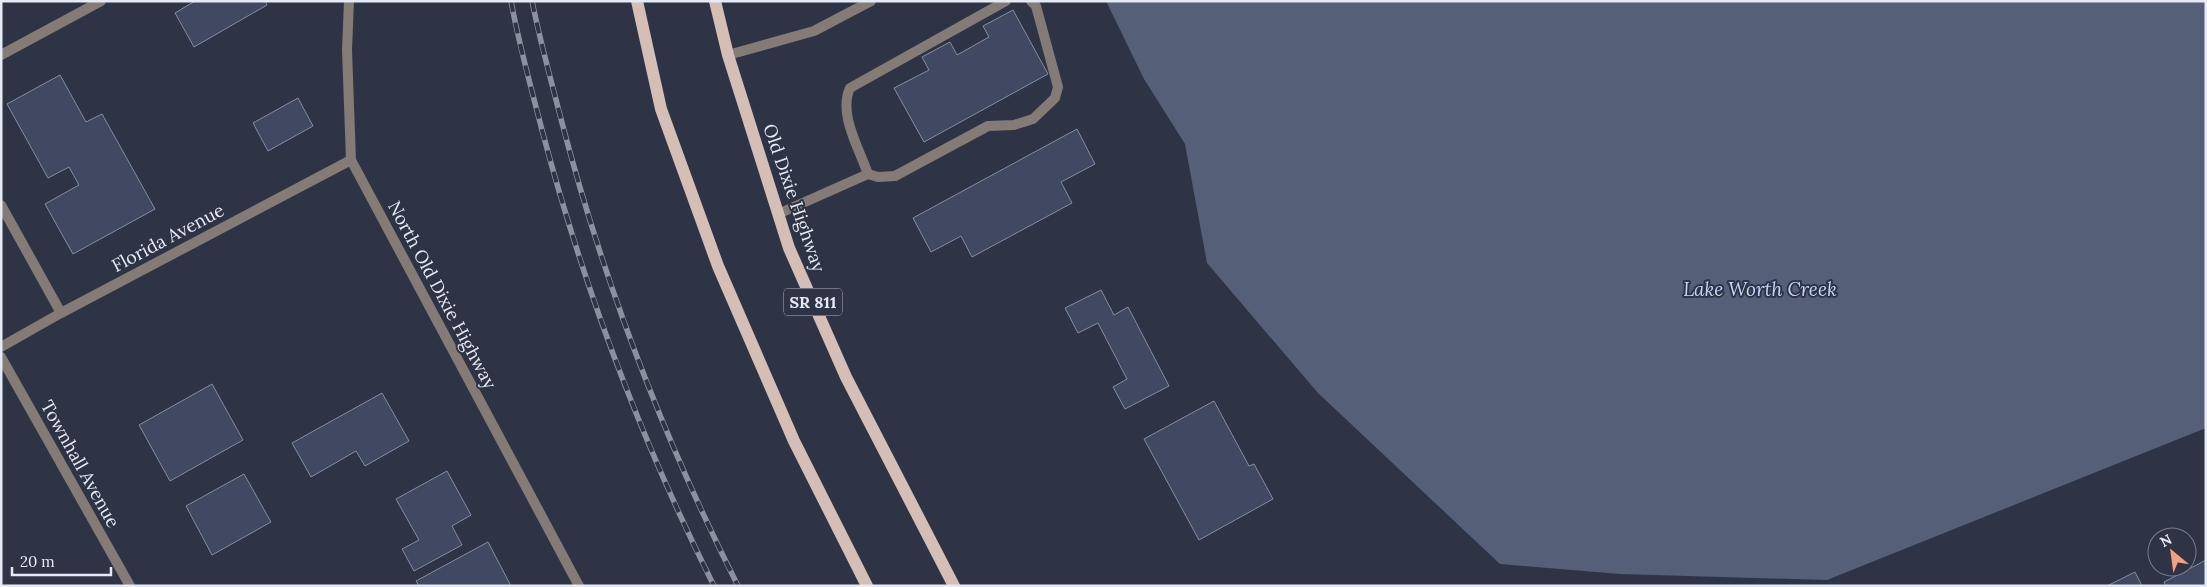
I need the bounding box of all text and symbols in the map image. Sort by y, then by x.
street label: Old Dixie Highway [758,121,831,275]
street label: North Old Dixie Highway [383,197,502,393]
street label: Florida Avenue [108,198,228,277]
water label: Lake Worth Creek [1683,277,1837,301]
road number: SR 811 [784,288,842,316]
street label: Townhall Avenue [36,396,125,532]
north arrow [2147,527,2197,577]
text: N [2157,530,2175,551]
scale bar [12,544,111,576]
text: 20 m [20,552,55,571]

